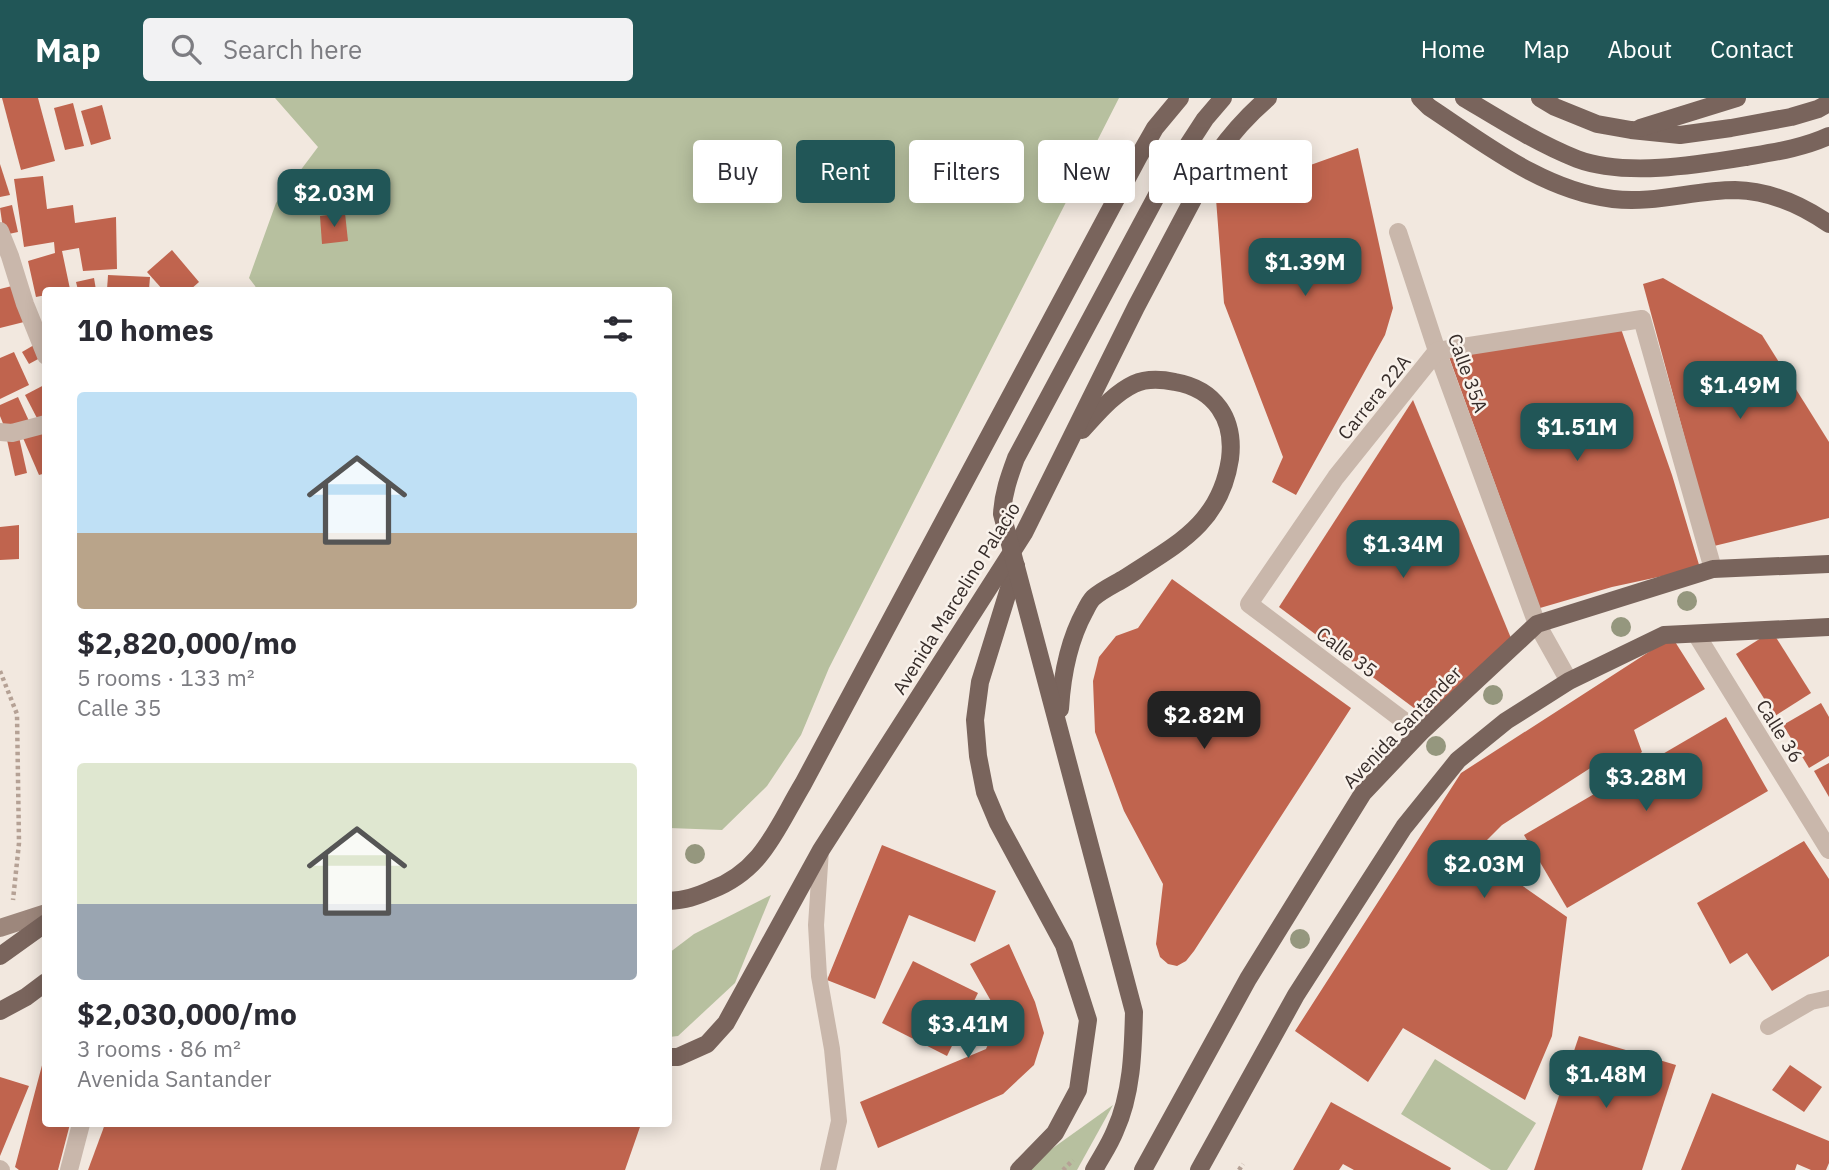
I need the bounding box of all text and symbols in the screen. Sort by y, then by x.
search box [143,18,633,81]
text: Map [35,28,101,71]
icon: search [167,30,205,68]
text: Search here [223,32,362,66]
text: Home [1421,33,1485,65]
text: Map [1523,33,1569,65]
text: About [1607,33,1672,65]
text: Contact [1710,33,1794,65]
chip: Buy [693,140,782,203]
chip: Rent [796,140,895,203]
chip: Filters [909,140,1024,203]
chip: New [1038,140,1135,203]
chip: Apartment [1149,140,1312,203]
pin: $2.03M [277,170,391,229]
text: $2.03M [293,177,375,207]
pin: $1.39M [1248,238,1362,298]
text: $1.39M [1264,246,1346,276]
text: 10 homes [77,310,214,349]
icon: filters [599,310,637,348]
street label: Calle 35A [1443,330,1493,416]
street label: Carrera 22A [1332,350,1416,444]
pin: $1.49M [1683,362,1797,421]
text: $1.49M [1699,369,1781,399]
pin: $1.51M [1520,404,1634,463]
text: $1.51M [1536,411,1618,441]
icon: home [294,437,420,563]
street label: Avenida Marcelino Palacio [887,497,1025,699]
pin: $1.34M [1346,520,1460,580]
text: $1.34M [1362,528,1444,558]
street label: Calle 35 [1312,621,1382,683]
text: $2,820,000/mo [77,623,297,662]
street label: Avenida Santander [1338,661,1466,793]
text: 5 rooms · 133 m² [77,662,255,692]
text: Calle 35 [77,692,162,722]
pin: $2.82M [1147,692,1261,751]
street label: Calle 36 [1751,695,1809,767]
text: $2.82M [1163,699,1245,729]
pin: $3.28M [1589,754,1703,813]
text: $3.28M [1605,761,1687,791]
icon: home [294,808,420,934]
pin: $2.03M [1427,840,1541,900]
text: $2.03M [1443,848,1525,878]
text: $2,030,000/mo [77,994,297,1033]
pin: $3.41M [911,1000,1025,1060]
text: $3.41M [927,1008,1009,1038]
text: 3 rooms · 86 m² [77,1033,241,1063]
pin: $1.48M [1549,1051,1663,1110]
text: $1.48M [1565,1058,1647,1088]
text: Avenida Santander [77,1063,271,1093]

